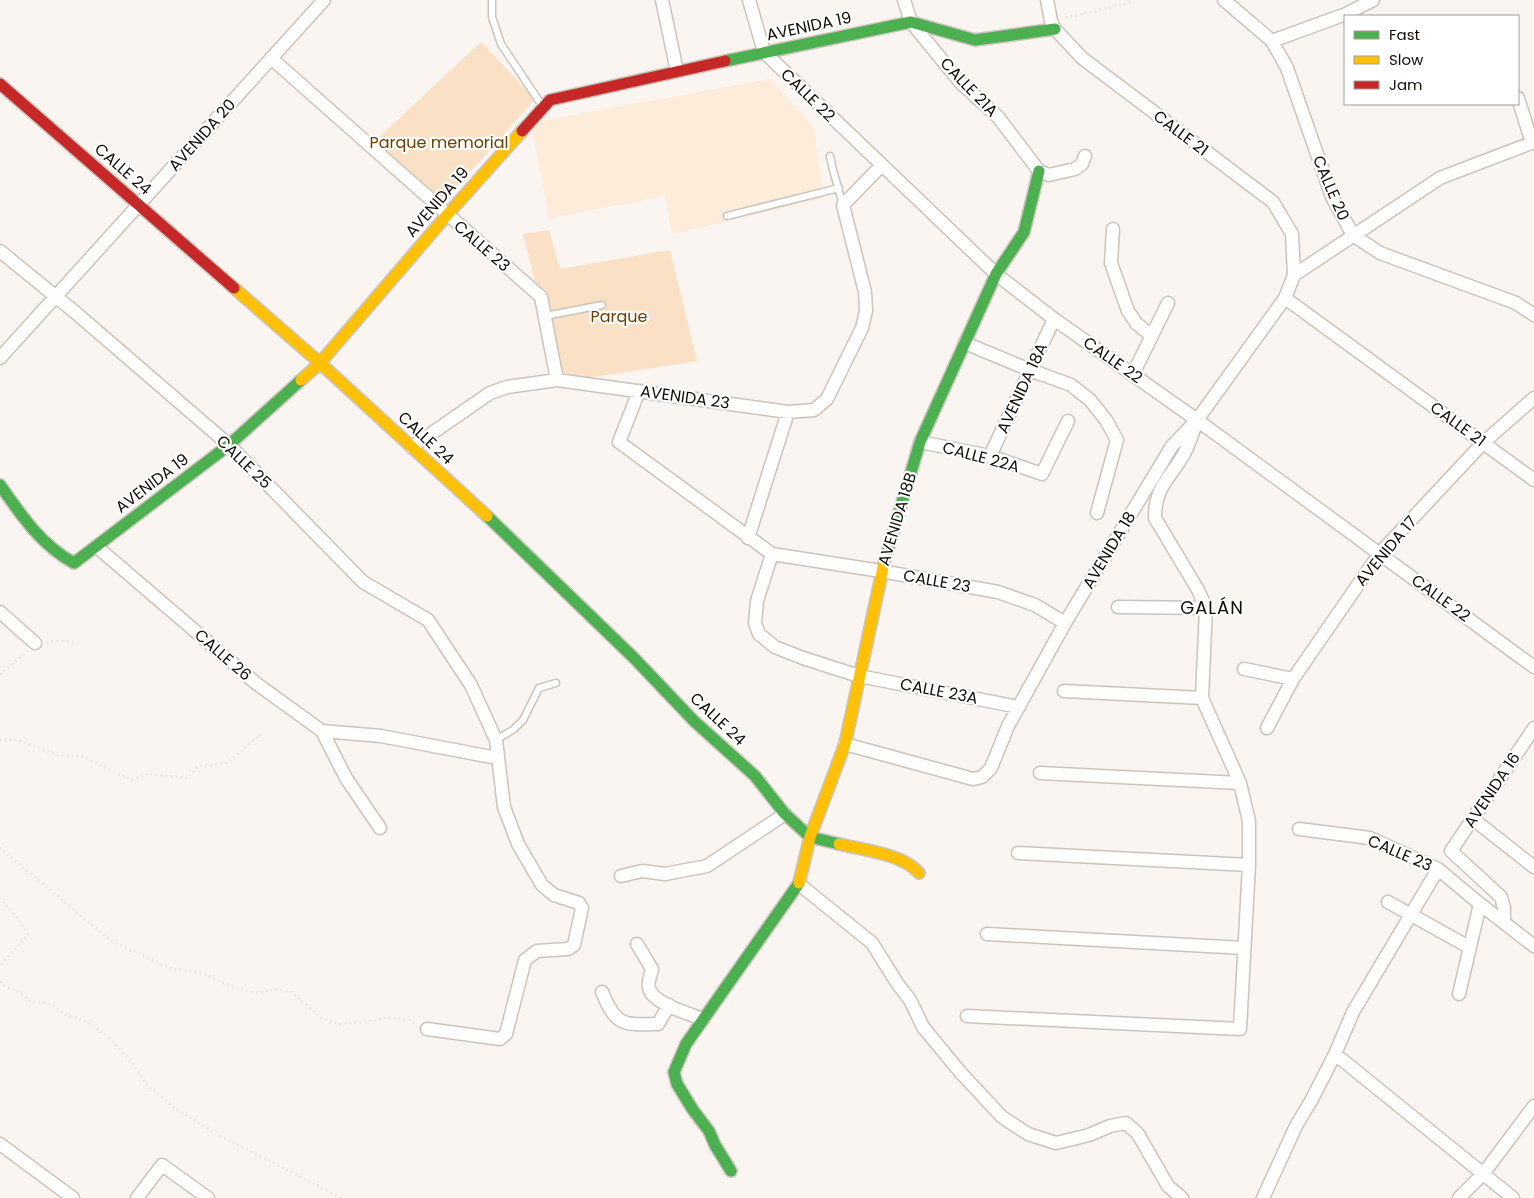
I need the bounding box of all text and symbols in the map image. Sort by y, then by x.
street label: AVENIDA 19 [764,6,854,46]
legend [1344,15,1519,105]
text: Fast [1389,24,1420,45]
text: Slow [1389,49,1424,70]
street label: CALLE 21A [935,52,1003,122]
street label: CALLE 22 [776,63,840,127]
text: Jam [1389,74,1423,95]
street label: AVENIDA 20 [163,94,241,176]
street label: CALLE 21 [1149,105,1213,161]
park label: Parque memorial [369,131,509,154]
street label: CALLE 24 [90,138,156,200]
street label: CALLE 20 [1307,152,1355,224]
street label: AVENIDA 19 [400,162,474,242]
street label: CALLE 23 [449,215,515,277]
park label: Parque [590,305,648,328]
street label: CALLE 22 [1079,331,1147,389]
street label: AVENIDA 18A [991,339,1053,437]
street label: AVENIDA 23 [639,379,731,415]
street label: CALLE 21 [1425,396,1491,452]
street label: CALLE 24 [393,406,459,470]
street label: CALLE 25 [211,430,277,494]
street label: CALLE 22A [940,436,1022,478]
street label: AVENIDA 19 [111,448,193,518]
street label: AVENIDA 18B [872,469,922,568]
street label: AVENIDA 18 [1077,507,1141,593]
street label: AVENIDA 17 [1350,511,1422,591]
street label: CALLE 23 [901,564,973,598]
street label: CALLE 22 [1407,569,1475,627]
district label: GALÁN [1180,595,1244,620]
street label: CALLE 26 [189,624,257,686]
street label: CALLE 23A [898,672,980,710]
street label: CALLE 24 [685,687,751,751]
street label: AVENIDA 16 [1458,748,1526,832]
street label: CALLE 23 [1364,829,1436,877]

